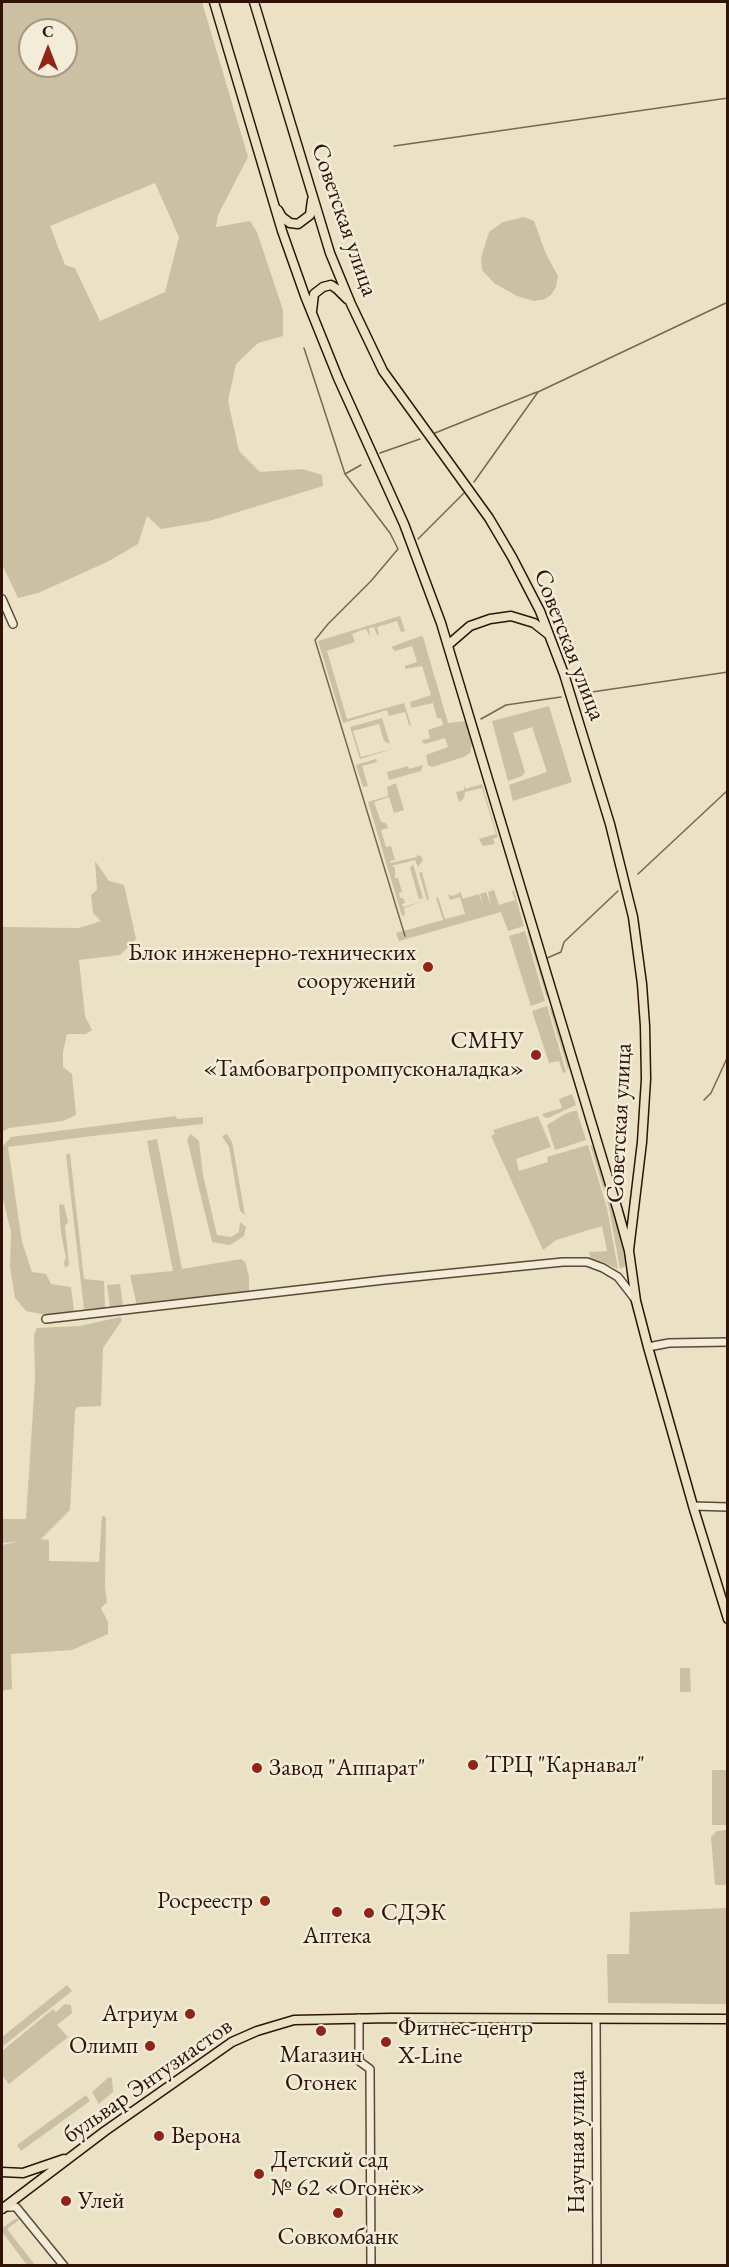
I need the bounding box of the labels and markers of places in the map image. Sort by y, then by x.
place label: Блок инженерно-технических сооружений [128,939,416,995]
marker: Блок инженерно-технических сооружений [421,960,435,974]
place label: СМНУ «Тамбовагропромпусконаладка» [203,1027,524,1083]
marker: СМНУ «Тамбовагропромпусконаладка» [529,1048,543,1062]
place label: ТРЦ "Карнавал" [485,1751,645,1779]
place label: Завод "Аппарат" [269,1754,426,1782]
marker: ТРЦ "Карнавал" [466,1758,480,1772]
marker: Завод "Аппарат" [250,1761,264,1775]
place label: Росреестр [157,1887,253,1915]
marker: Росреестр [258,1894,272,1908]
place label: СДЭК [381,1899,446,1927]
marker: Аптека [330,1905,344,1919]
marker: СДЭК [362,1906,376,1920]
place label: Аптека [303,1922,371,1950]
place label: Атриум [102,2000,178,2028]
marker: Атриум [183,2007,197,2021]
place label: Фитнес-центр X-Line [398,2014,533,2070]
marker: Магазин Огонек [314,2024,328,2038]
place label: Олимп [69,2032,138,2060]
marker: Фитнес-центр X-Line [379,2035,393,2049]
marker: Олимп [143,2039,157,2053]
place label: Магазин Огонек [280,2041,362,2097]
place label: Верона [171,2122,241,2150]
marker: Верона [152,2129,166,2143]
place label: Детский сад № 62 «Огонёк» [271,2146,425,2202]
marker: Детский сад № 62 «Огонёк» [252,2167,266,2181]
place label: Улей [78,2187,124,2215]
marker: Улей [59,2194,73,2208]
marker: Совкомбанк [331,2206,345,2220]
place label: Совкомбанк [277,2223,399,2251]

